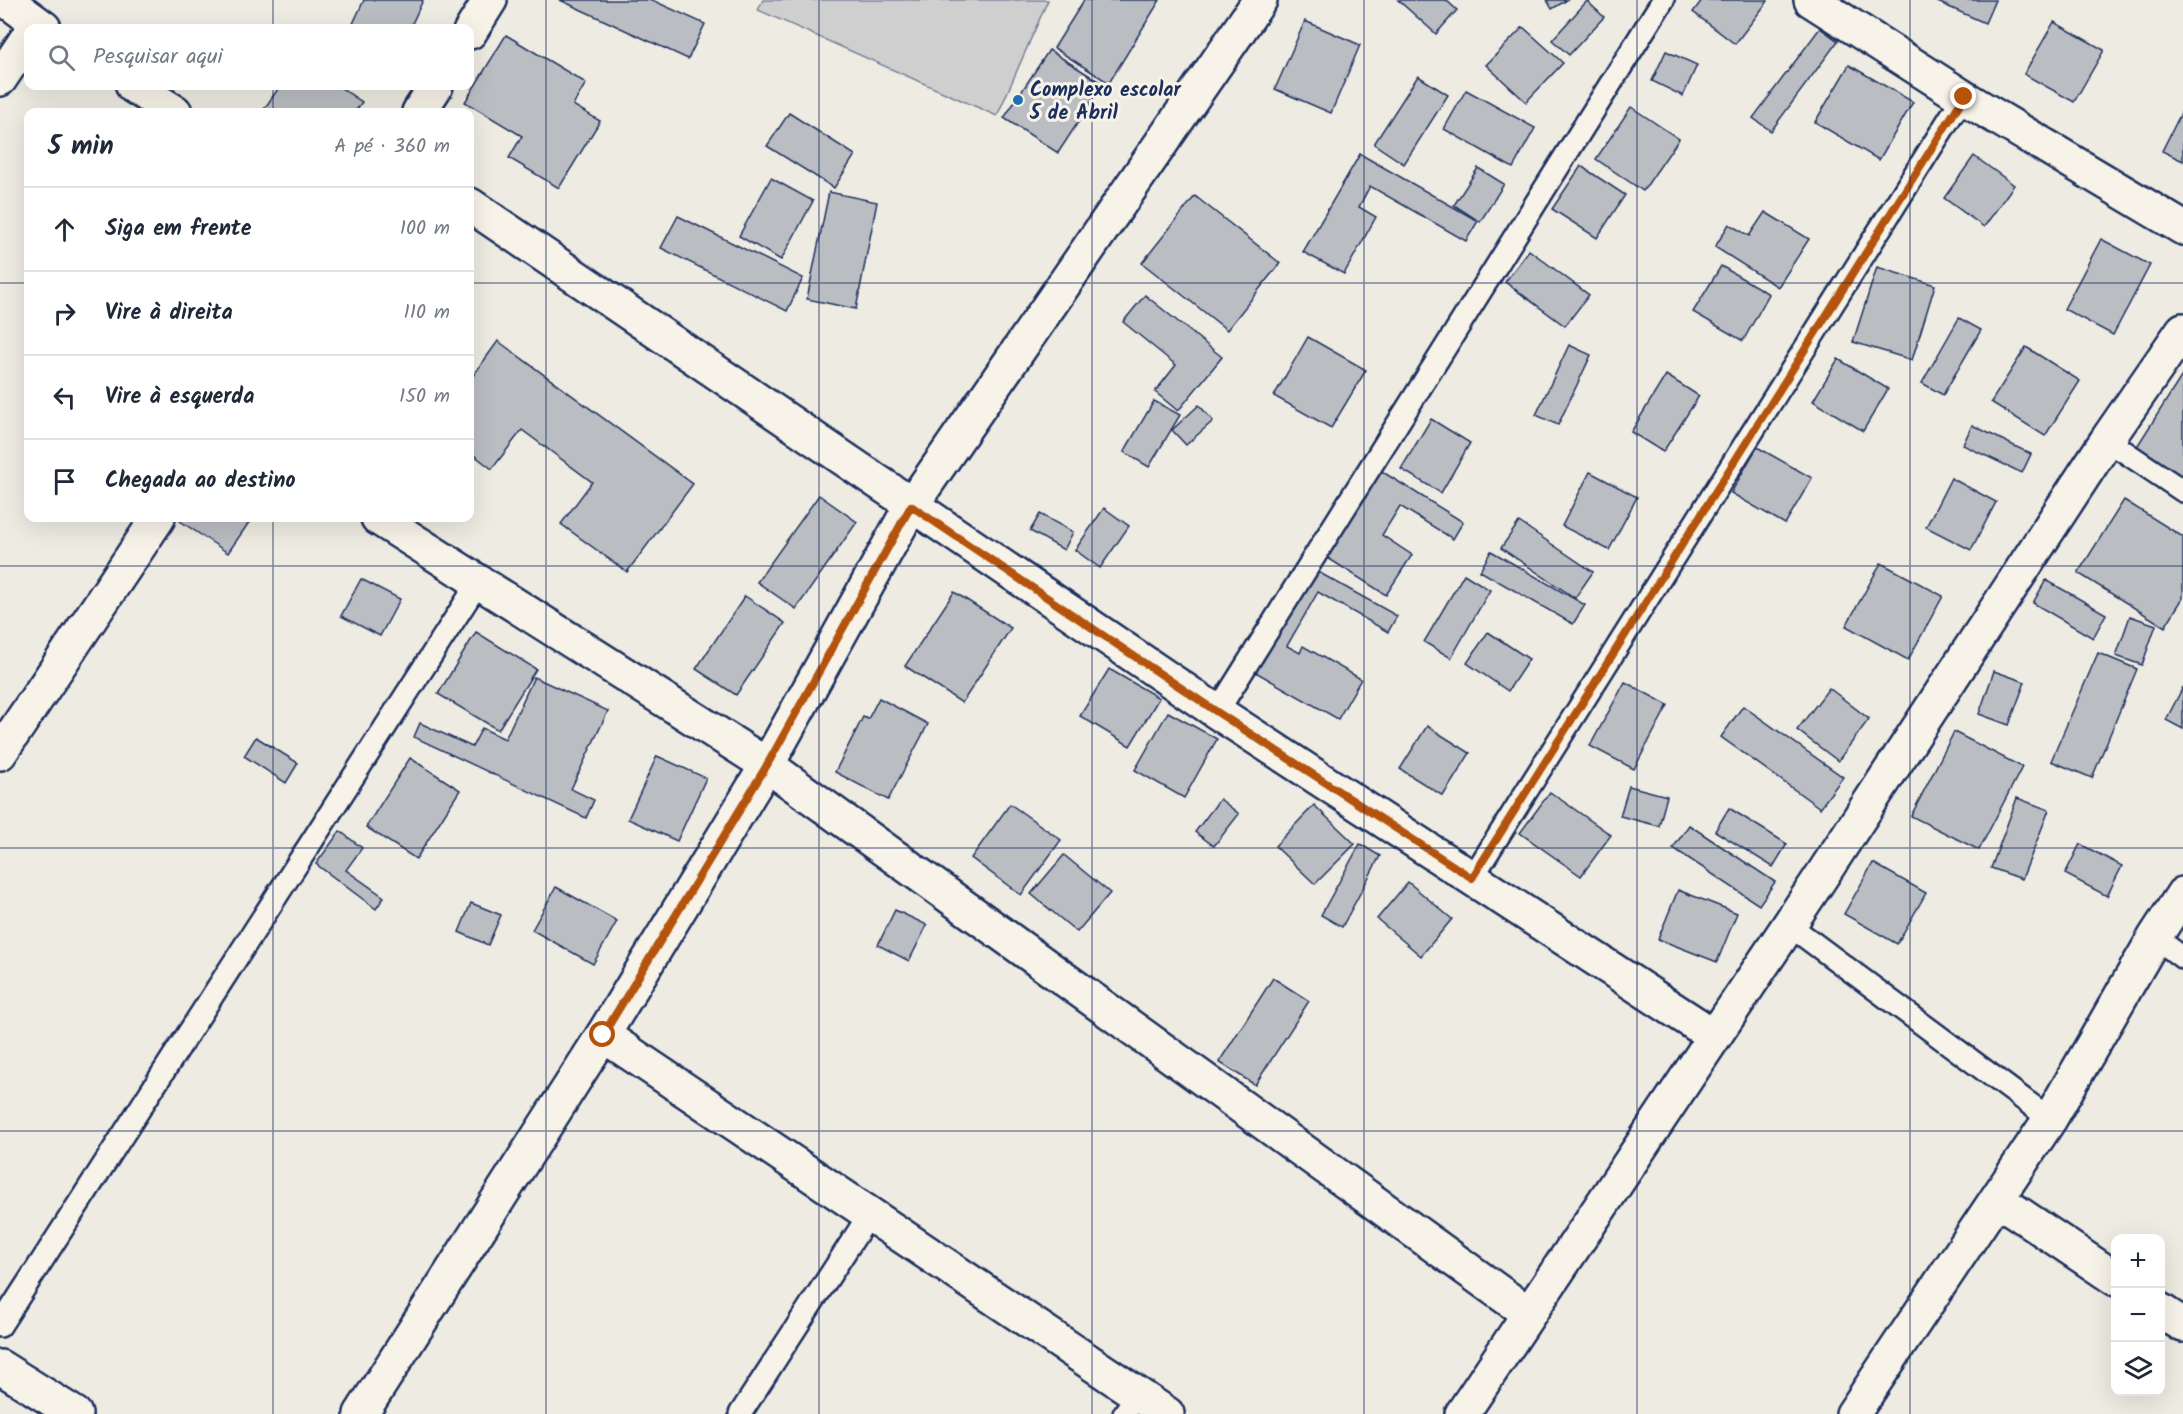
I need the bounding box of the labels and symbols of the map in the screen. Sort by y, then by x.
place label: Complexo escolar 5 de Abril [1029,75,1181,130]
route end [1950,83,1976,109]
marker: Complexo escolar 5 de Abril [1011,93,1025,107]
route start [589,1021,615,1047]

